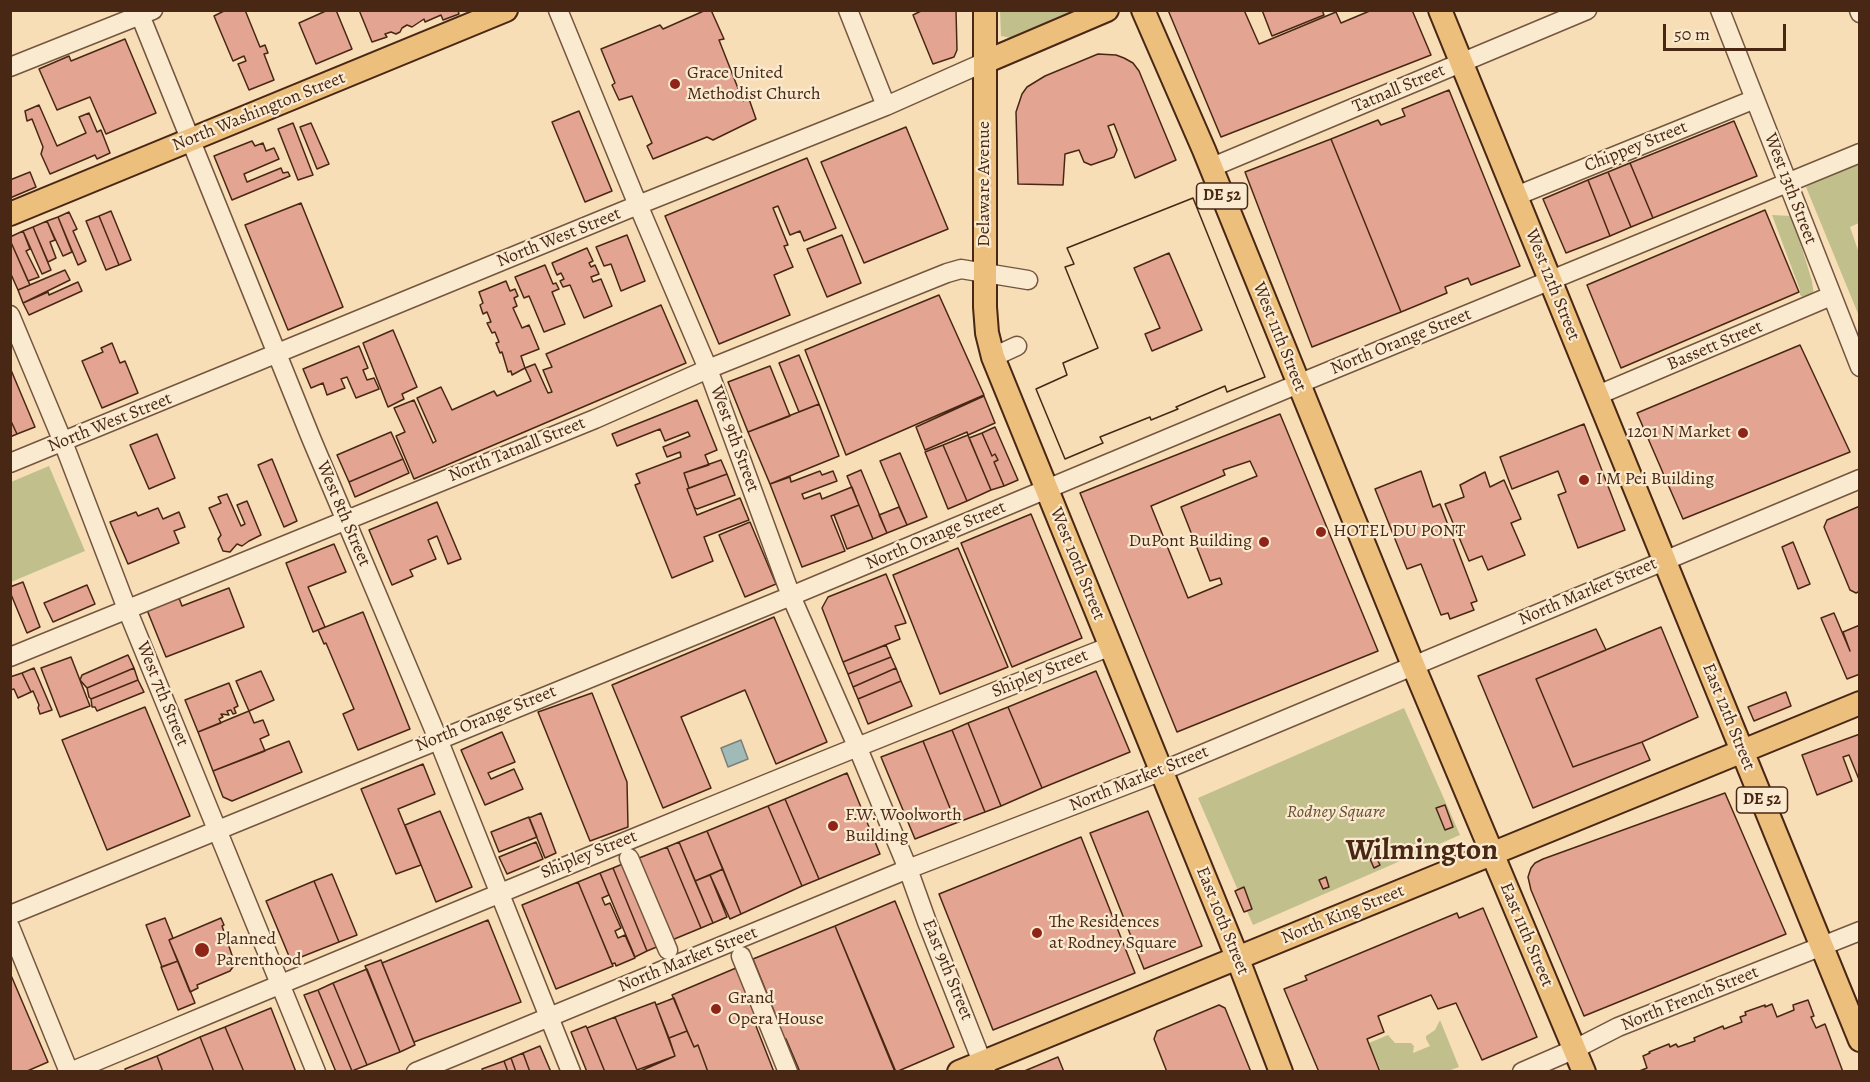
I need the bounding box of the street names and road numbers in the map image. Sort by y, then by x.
street label: Tatnall Street [1350,60,1448,118]
street label: North Washington Street [169,67,349,157]
street label: Chippey Street [1581,117,1691,177]
street label: Delaware Avenue [974,121,996,247]
street label: West 13th Street [1759,130,1821,248]
road number: DE 52 [1196,183,1248,209]
street label: North West Street [494,203,624,273]
street label: West 12th Street [1520,226,1584,344]
street label: West 11th Street [1247,279,1311,395]
street label: North Orange Street [1327,304,1475,380]
street label: Bassett Street [1664,316,1766,376]
street label: West 9th Street [705,383,763,495]
street label: North West Street [45,388,175,458]
street label: North Tatnall Street [445,413,589,487]
street label: West 8th Street [311,458,375,570]
street label: North Orange Street [863,497,1009,575]
street label: West 10th Street [1045,505,1109,623]
street label: North Market Street [1516,553,1660,631]
street label: West 7th Street [131,638,193,750]
street label: Shipley Street [989,645,1091,703]
street label: East 12th Street [1697,660,1759,774]
street label: North Orange Street [412,681,560,757]
street label: North Market Street [1066,741,1212,817]
road number: DE 52 [1736,787,1788,813]
street label: Shipley Street [538,826,640,884]
street label: East 10th Street [1191,864,1253,978]
street label: East 11th Street [1494,880,1558,990]
street label: North King Street [1278,881,1408,949]
street label: East 9th Street [917,916,977,1024]
street label: North Market Street [615,922,761,998]
street label: North French Street [1618,962,1762,1036]

